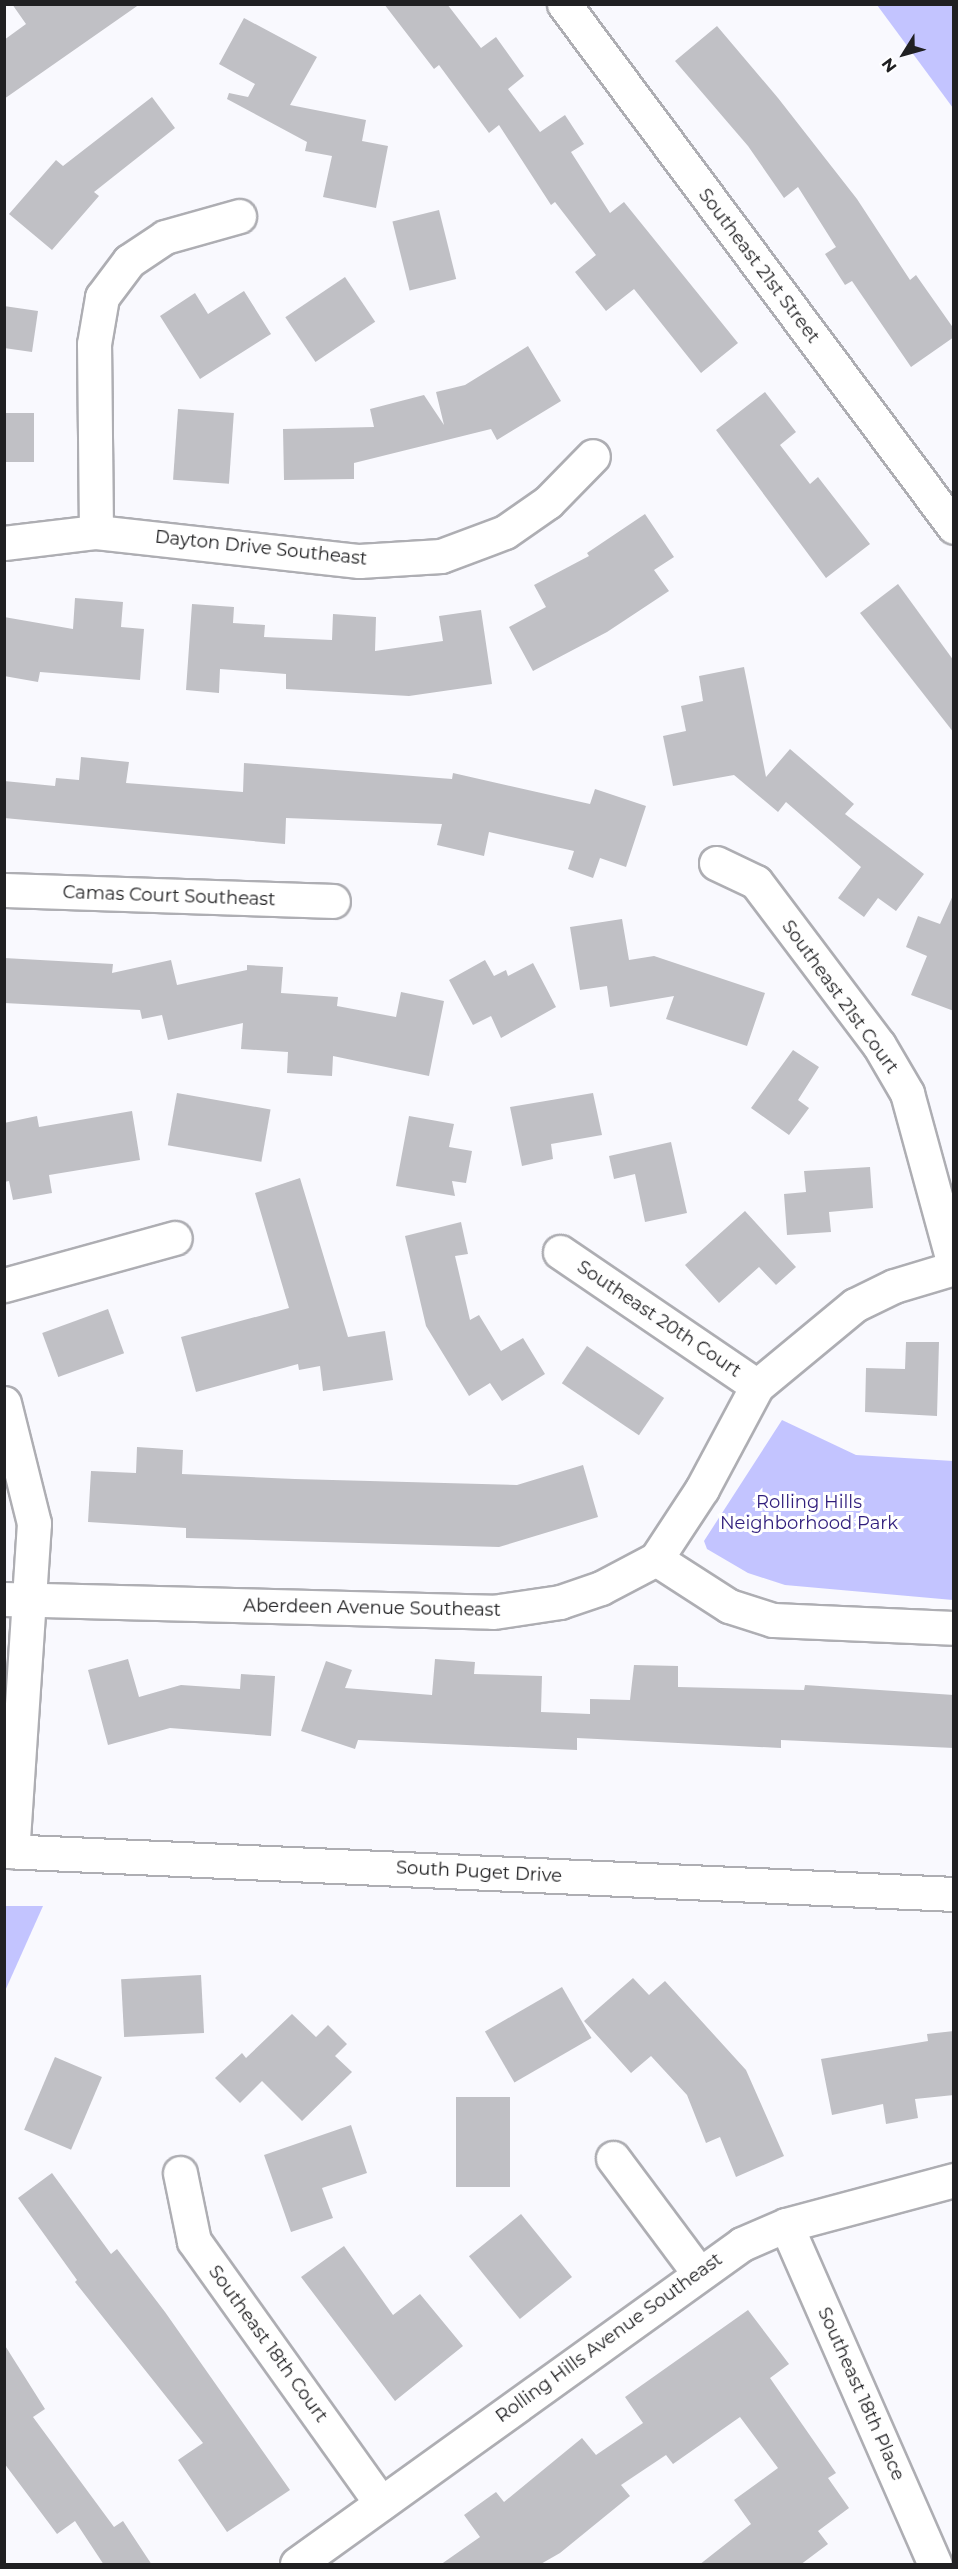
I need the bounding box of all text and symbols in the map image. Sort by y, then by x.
north arrow [874,24,934,84]
text: N [878,54,901,76]
street label: Southeast 21st Street [694,184,824,348]
street label: Dayton Drive Southeast [154,526,368,570]
street label: Camas Court Southeast [62,881,276,911]
street label: Southeast 21st Court [777,916,903,1078]
street label: Southeast 20th Court [573,1256,745,1382]
park label: Rolling Hills Neighborhood Park [720,1492,898,1534]
street label: Aberdeen Avenue Southeast [243,1595,501,1621]
street label: South Puget Drive [396,1857,562,1887]
street label: Rolling Hills Avenue Southeast [492,2249,726,2427]
street label: Southeast 18th Court [204,2261,332,2427]
street label: Southeast 18th Place [813,2304,909,2484]

